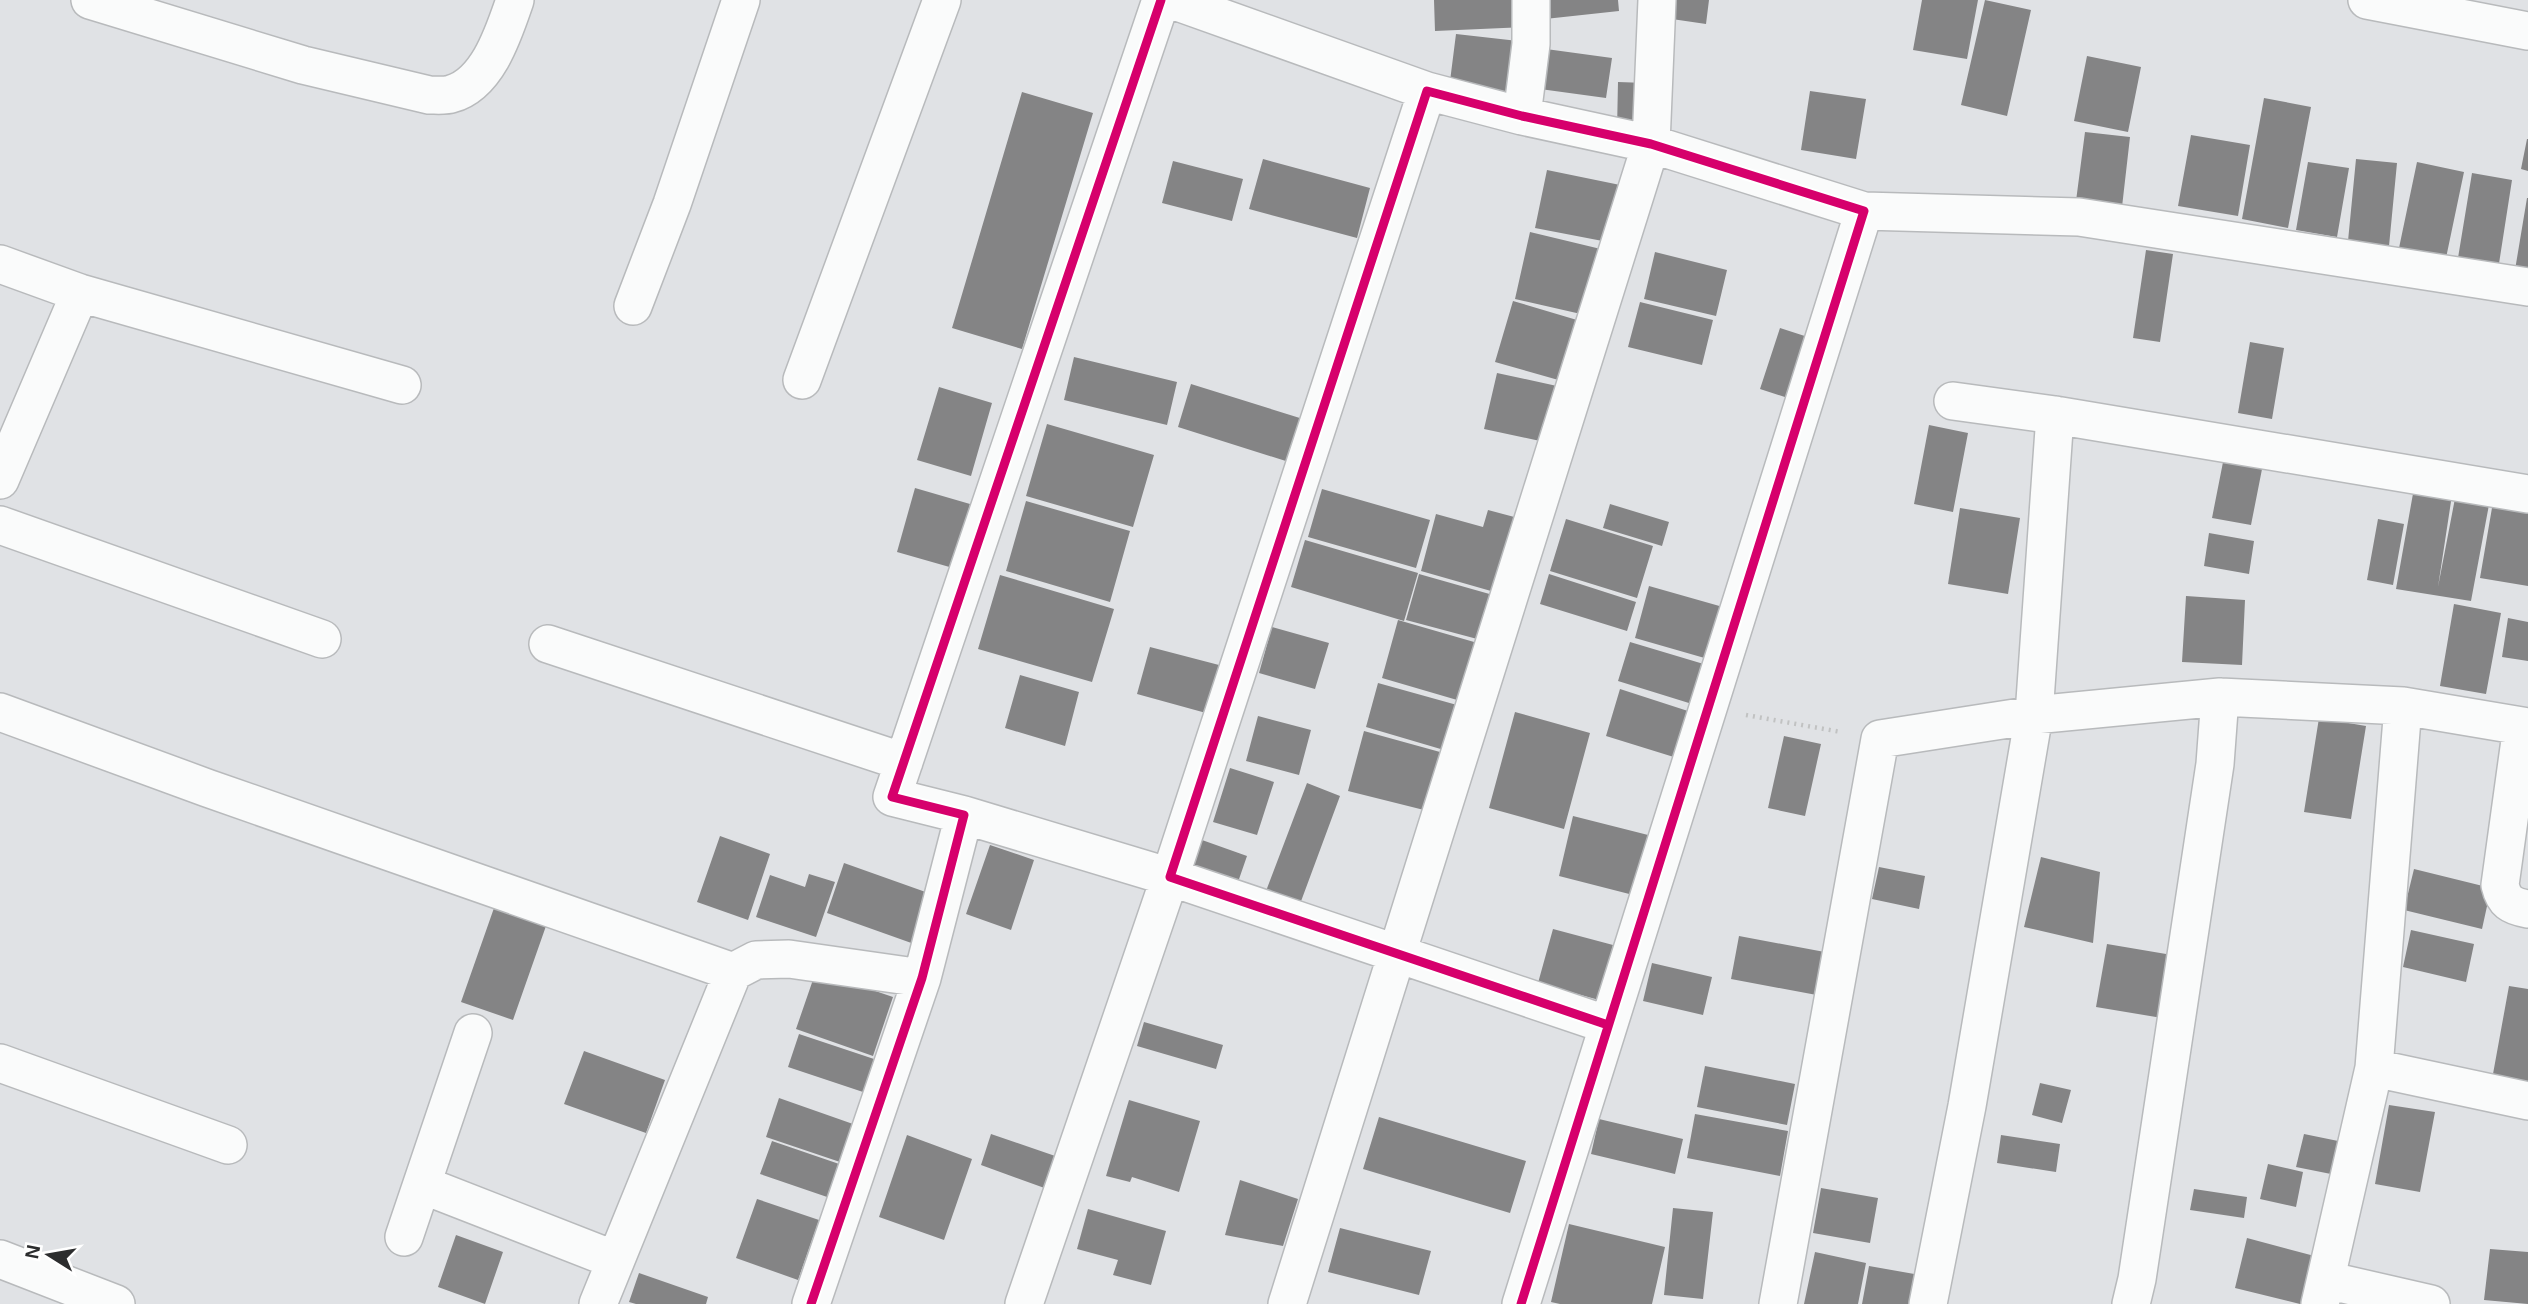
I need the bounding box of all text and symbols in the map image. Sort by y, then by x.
north arrow [14,1220,84,1290]
text: N [21,1243,44,1261]

